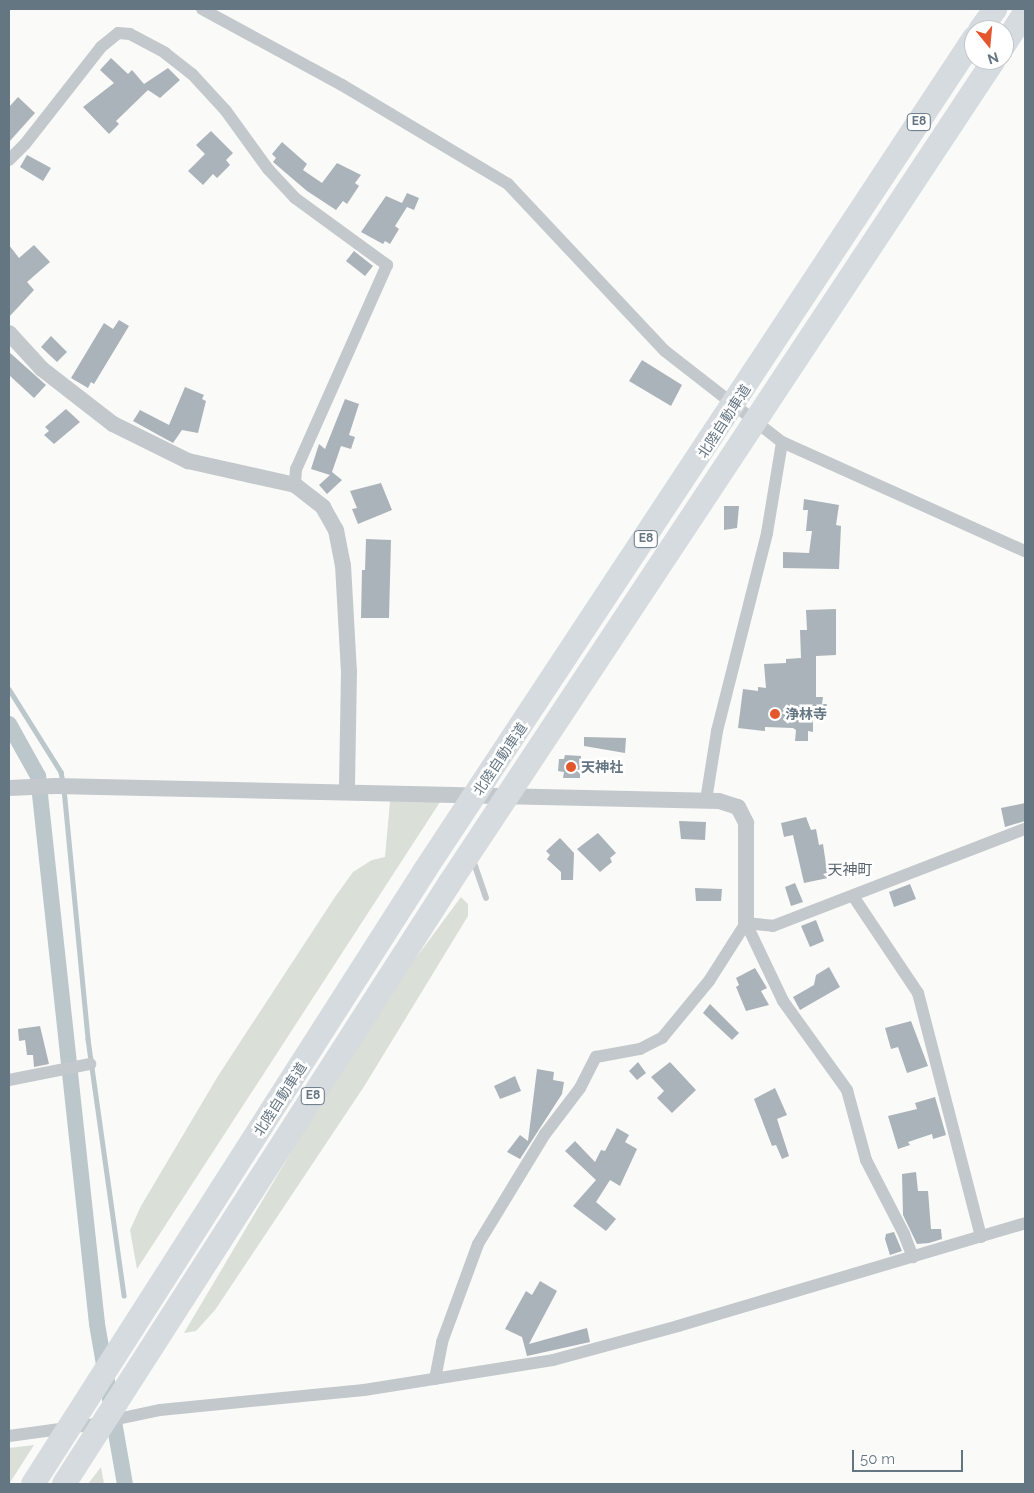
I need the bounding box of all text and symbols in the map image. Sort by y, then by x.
north arrow [964,20,1014,70]
text: N [986,49,1001,68]
road number: E8 [906,112,932,132]
street label: 北陸自動車道 [694,381,754,461]
road number: E8 [634,530,658,548]
place label: 浄林寺 [785,706,827,722]
marker: 浄林寺 [769,708,781,720]
street label: 北陸自動車道 [470,719,530,799]
place label: 天神社 [581,759,623,775]
marker: 天神社 [565,761,577,773]
district label: 天神町 [828,862,872,880]
street label: 北陸自動車道 [250,1059,310,1139]
road number: E8 [300,1086,326,1106]
scale bar [854,1440,965,1472]
text: 50 m [860,1450,895,1468]

